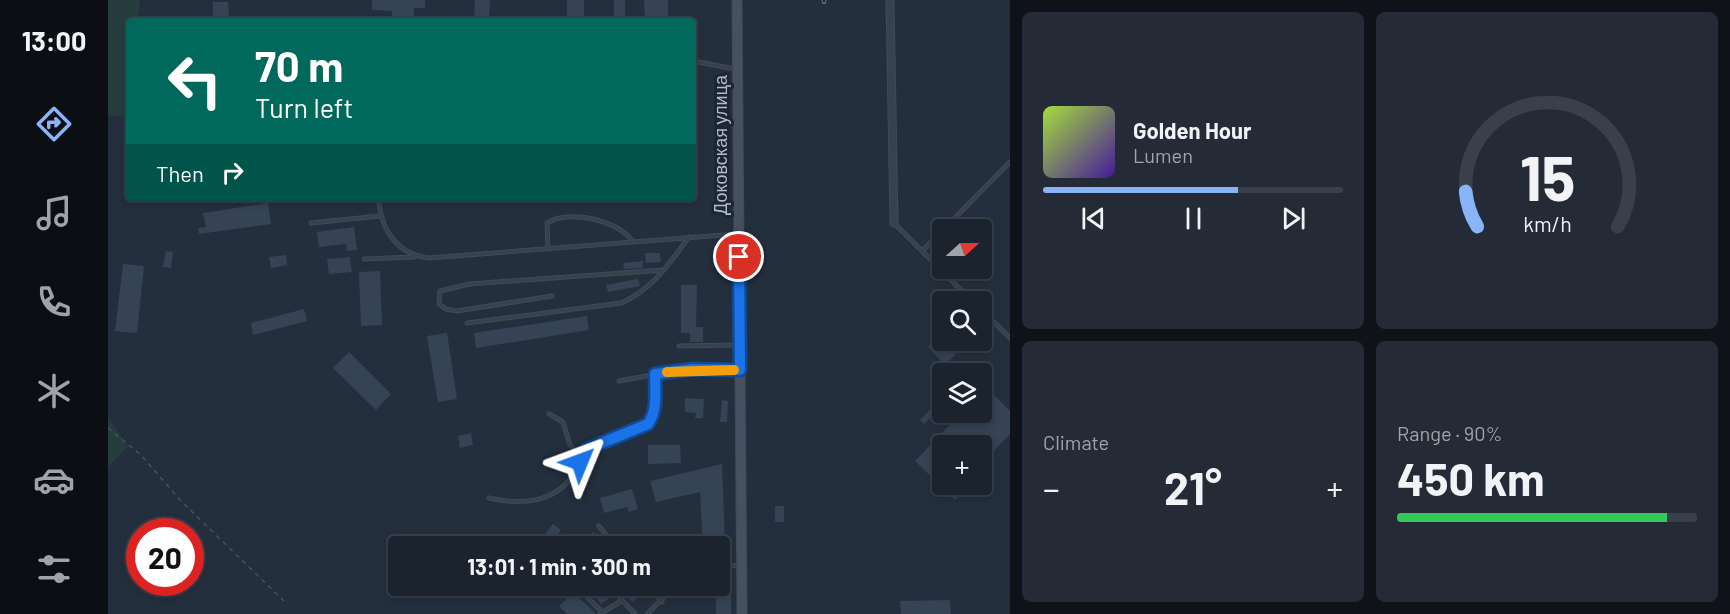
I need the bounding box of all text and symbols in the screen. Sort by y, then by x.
text: 13:00 [22,24,86,56]
text: 70 m [255,40,343,90]
icon: left [156,42,234,120]
street label: Доковская улица [709,74,731,215]
text: Turn left [255,91,353,123]
icon: directions [33,103,75,145]
text: Golden Hour [1133,117,1251,143]
text: 15 [1519,140,1575,214]
text: Lumen [1133,143,1193,167]
icon: right [216,156,249,189]
text: Then [156,160,204,186]
icon: music [33,192,75,234]
icon: previous [1077,202,1110,235]
icon: pause [1177,202,1210,235]
icon: next [1277,202,1310,235]
text: km/h [1523,212,1571,237]
north arrow [932,219,992,279]
map controls [932,219,992,495]
pin [713,231,764,282]
icon: arrive [722,240,755,273]
icon: phone [33,281,75,323]
button: search [932,291,992,351]
button: layers [932,363,992,423]
icon: climate [33,370,75,412]
text: Range · 90% [1397,421,1502,445]
position arrow [548,430,612,494]
text: Climate [1043,430,1109,454]
button: + [932,435,992,495]
text: 450 km [1397,451,1545,505]
icon: car [33,459,75,501]
text: 21° [1164,460,1222,514]
text: − [1043,468,1060,508]
text: + [1327,468,1343,508]
speed limit sign: 20 [126,518,204,596]
icon: filters [33,548,75,590]
text: 13:01 · 1 min · 300 m [467,553,651,579]

